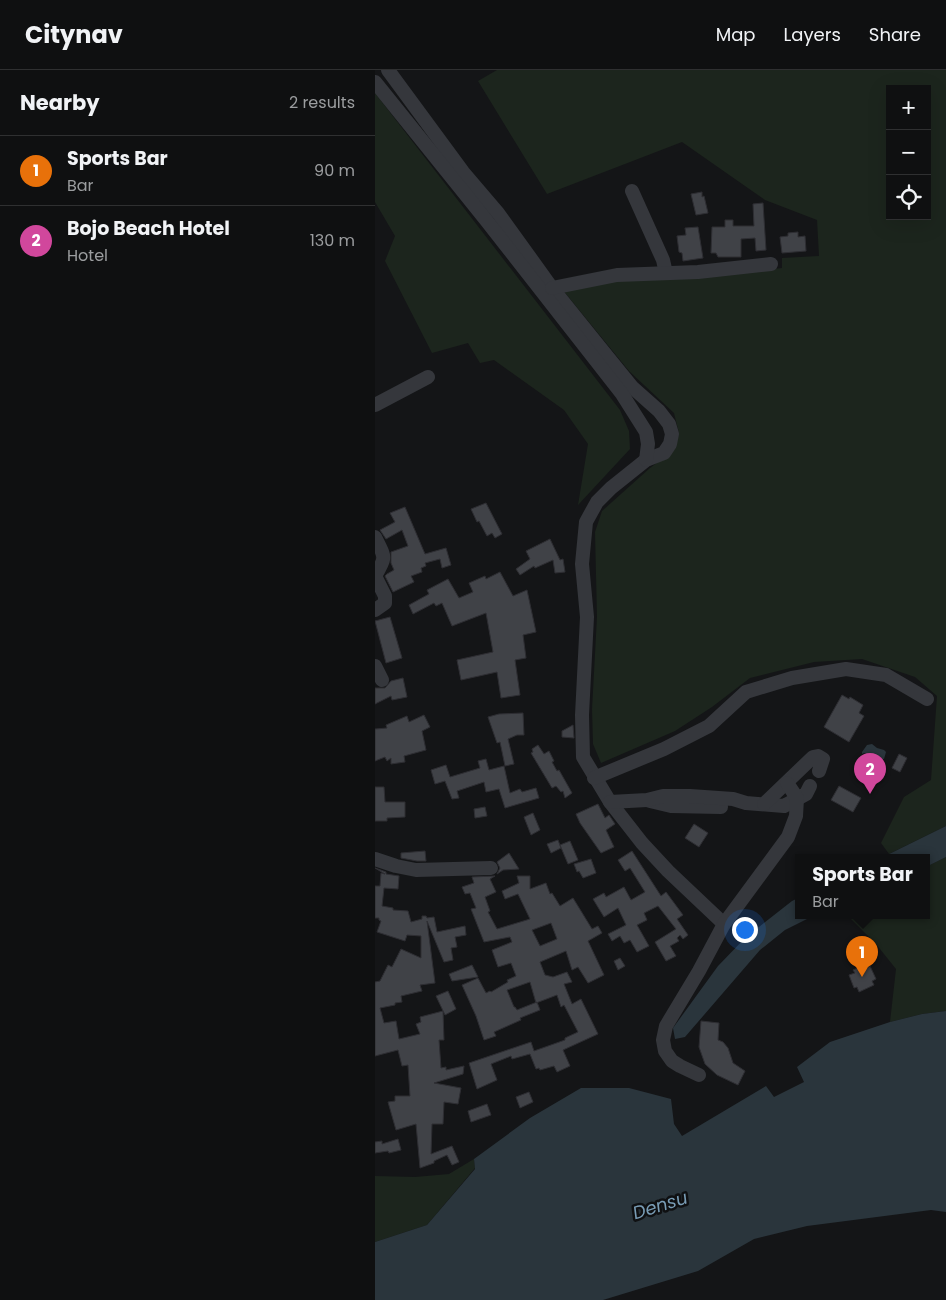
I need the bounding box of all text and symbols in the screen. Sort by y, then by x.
text: Citynav [25,18,123,51]
text: Map [716,22,756,47]
text: Layers [784,22,841,47]
text: Share [869,22,921,47]
map controls [886,85,931,220]
button: + [886,85,931,130]
text: Nearby [20,88,100,117]
text: 2 results [289,91,355,114]
button: − [886,130,931,175]
text: Sports Bar [67,145,168,172]
text: 1 [33,159,39,182]
text: 90 m [314,159,355,182]
text: Bar [67,174,94,197]
button: locate [886,175,931,220]
text: Bojo Beach Hotel [67,215,230,242]
text: 2 [31,229,41,252]
text: 130 m [310,229,355,252]
text: Hotel [67,244,108,267]
pin: 2 [854,753,886,794]
popup [795,854,930,919]
text: Sports Bar [812,861,913,888]
text: Bar [812,890,839,913]
your location [732,917,758,943]
pin: 1 [846,936,878,977]
water label: Densu [629,1185,691,1225]

